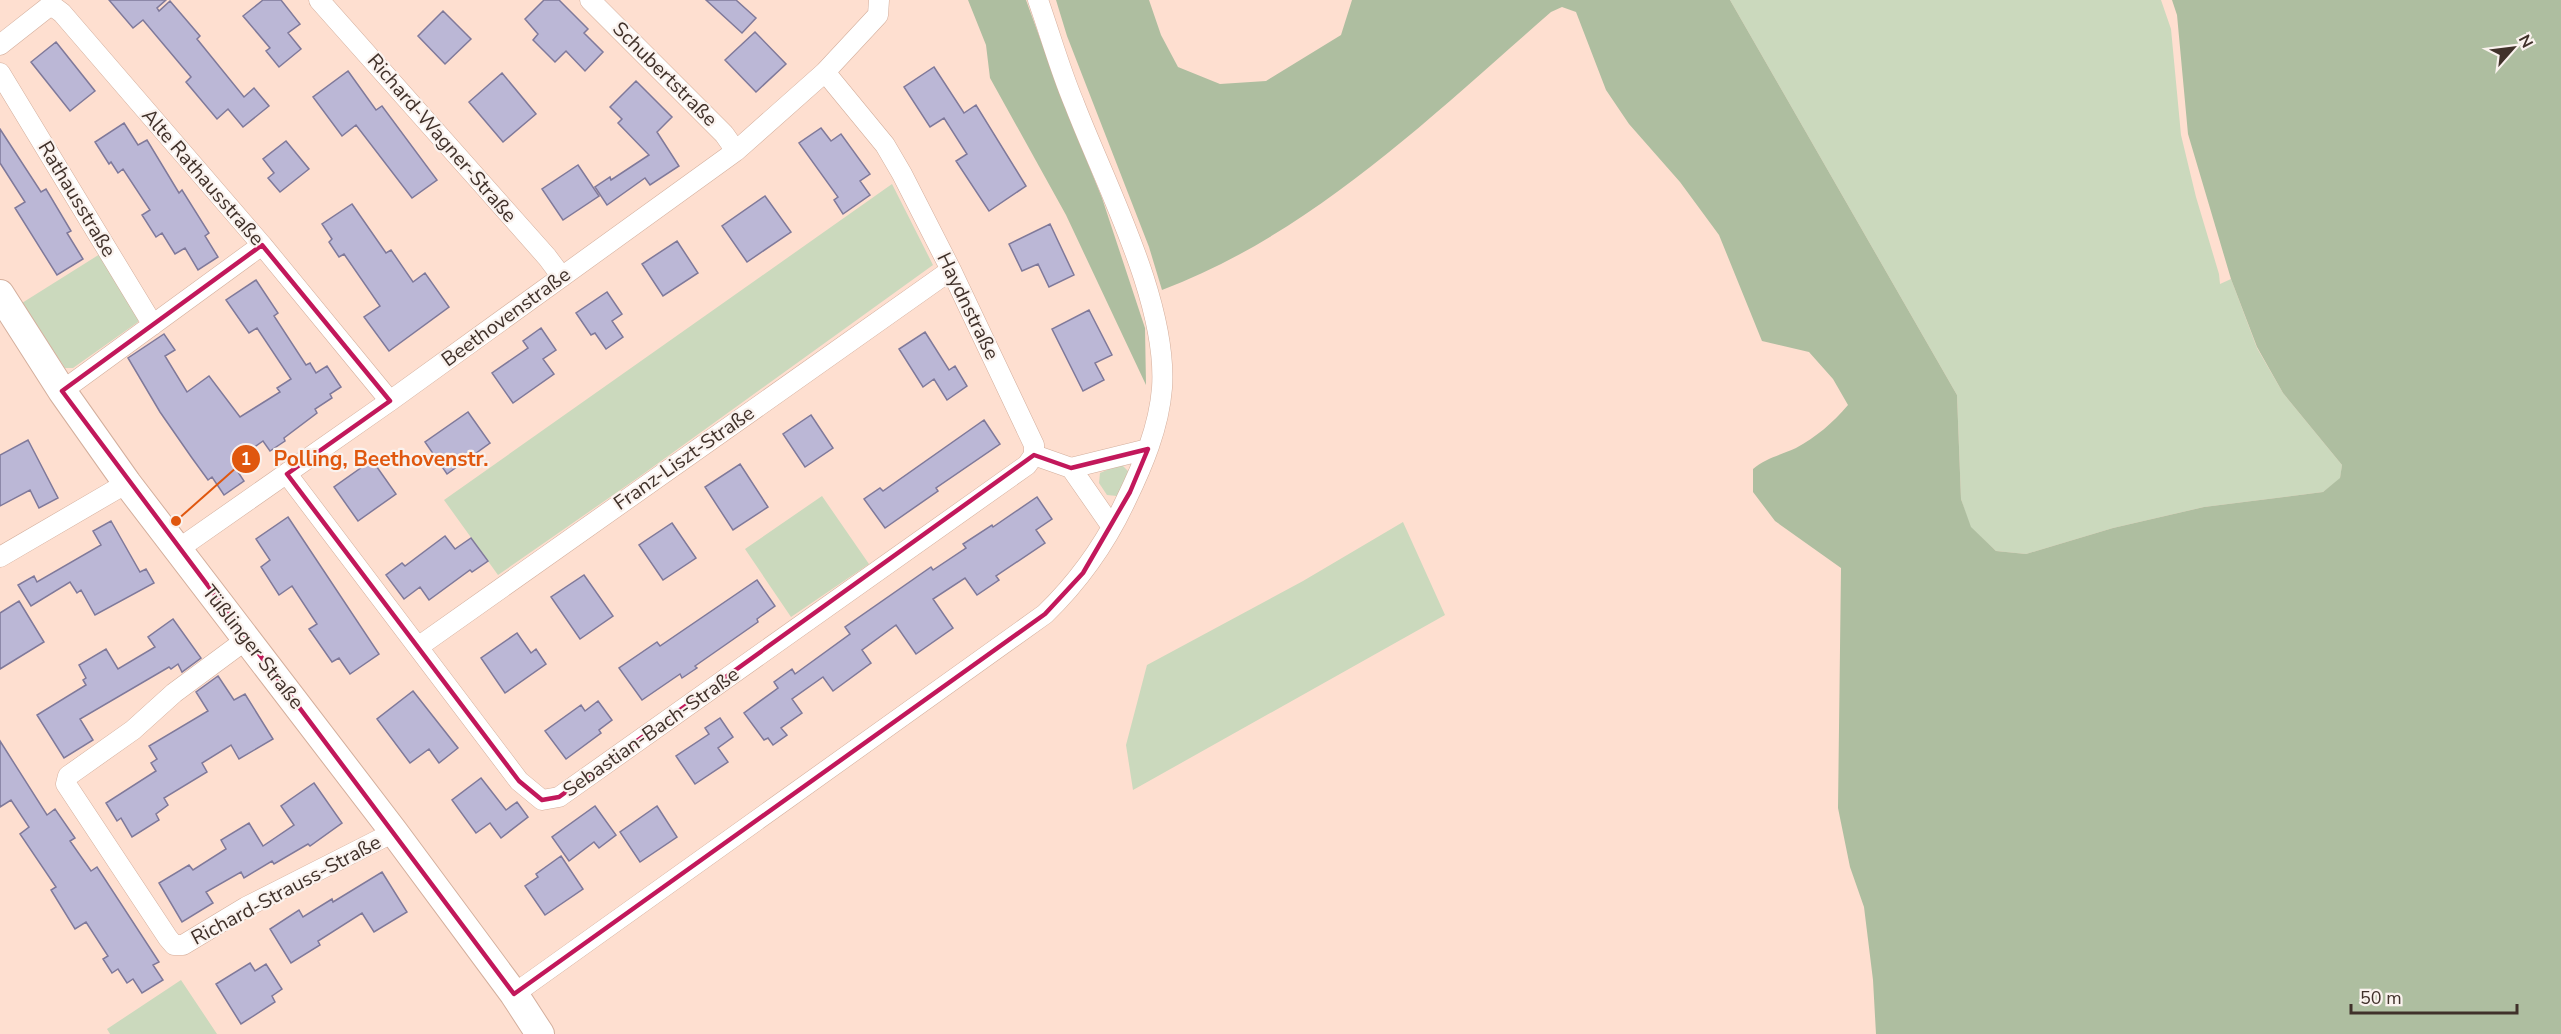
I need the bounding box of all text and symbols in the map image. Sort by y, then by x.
street label: Schubertstraße [607,16,723,132]
north arrow [2483,18,2543,78]
text: N [2513,31,2538,52]
street label: Richard-Wagner-Straße [361,48,523,228]
street label: Alte Rathausstraße [136,103,270,251]
street label: Rathausstraße [32,136,122,262]
street label: Haydnstraße [930,248,1006,364]
street label: Beethovenstraße [436,261,576,373]
street label: Franz-Liszt-Straße [608,399,760,517]
callout: Polling, Beethovenstr. [231,439,500,478]
text: Polling, Beethovenstr. [274,445,488,473]
text: 1 [241,447,251,471]
street label: Tüßlinger Straße [196,579,310,715]
street label: Sebastian-Bach-Straße [557,661,745,803]
street label: Richard-Strauss-Straße [186,828,386,952]
scale bar [2351,977,2518,1015]
text: 50 m [2360,986,2402,1010]

